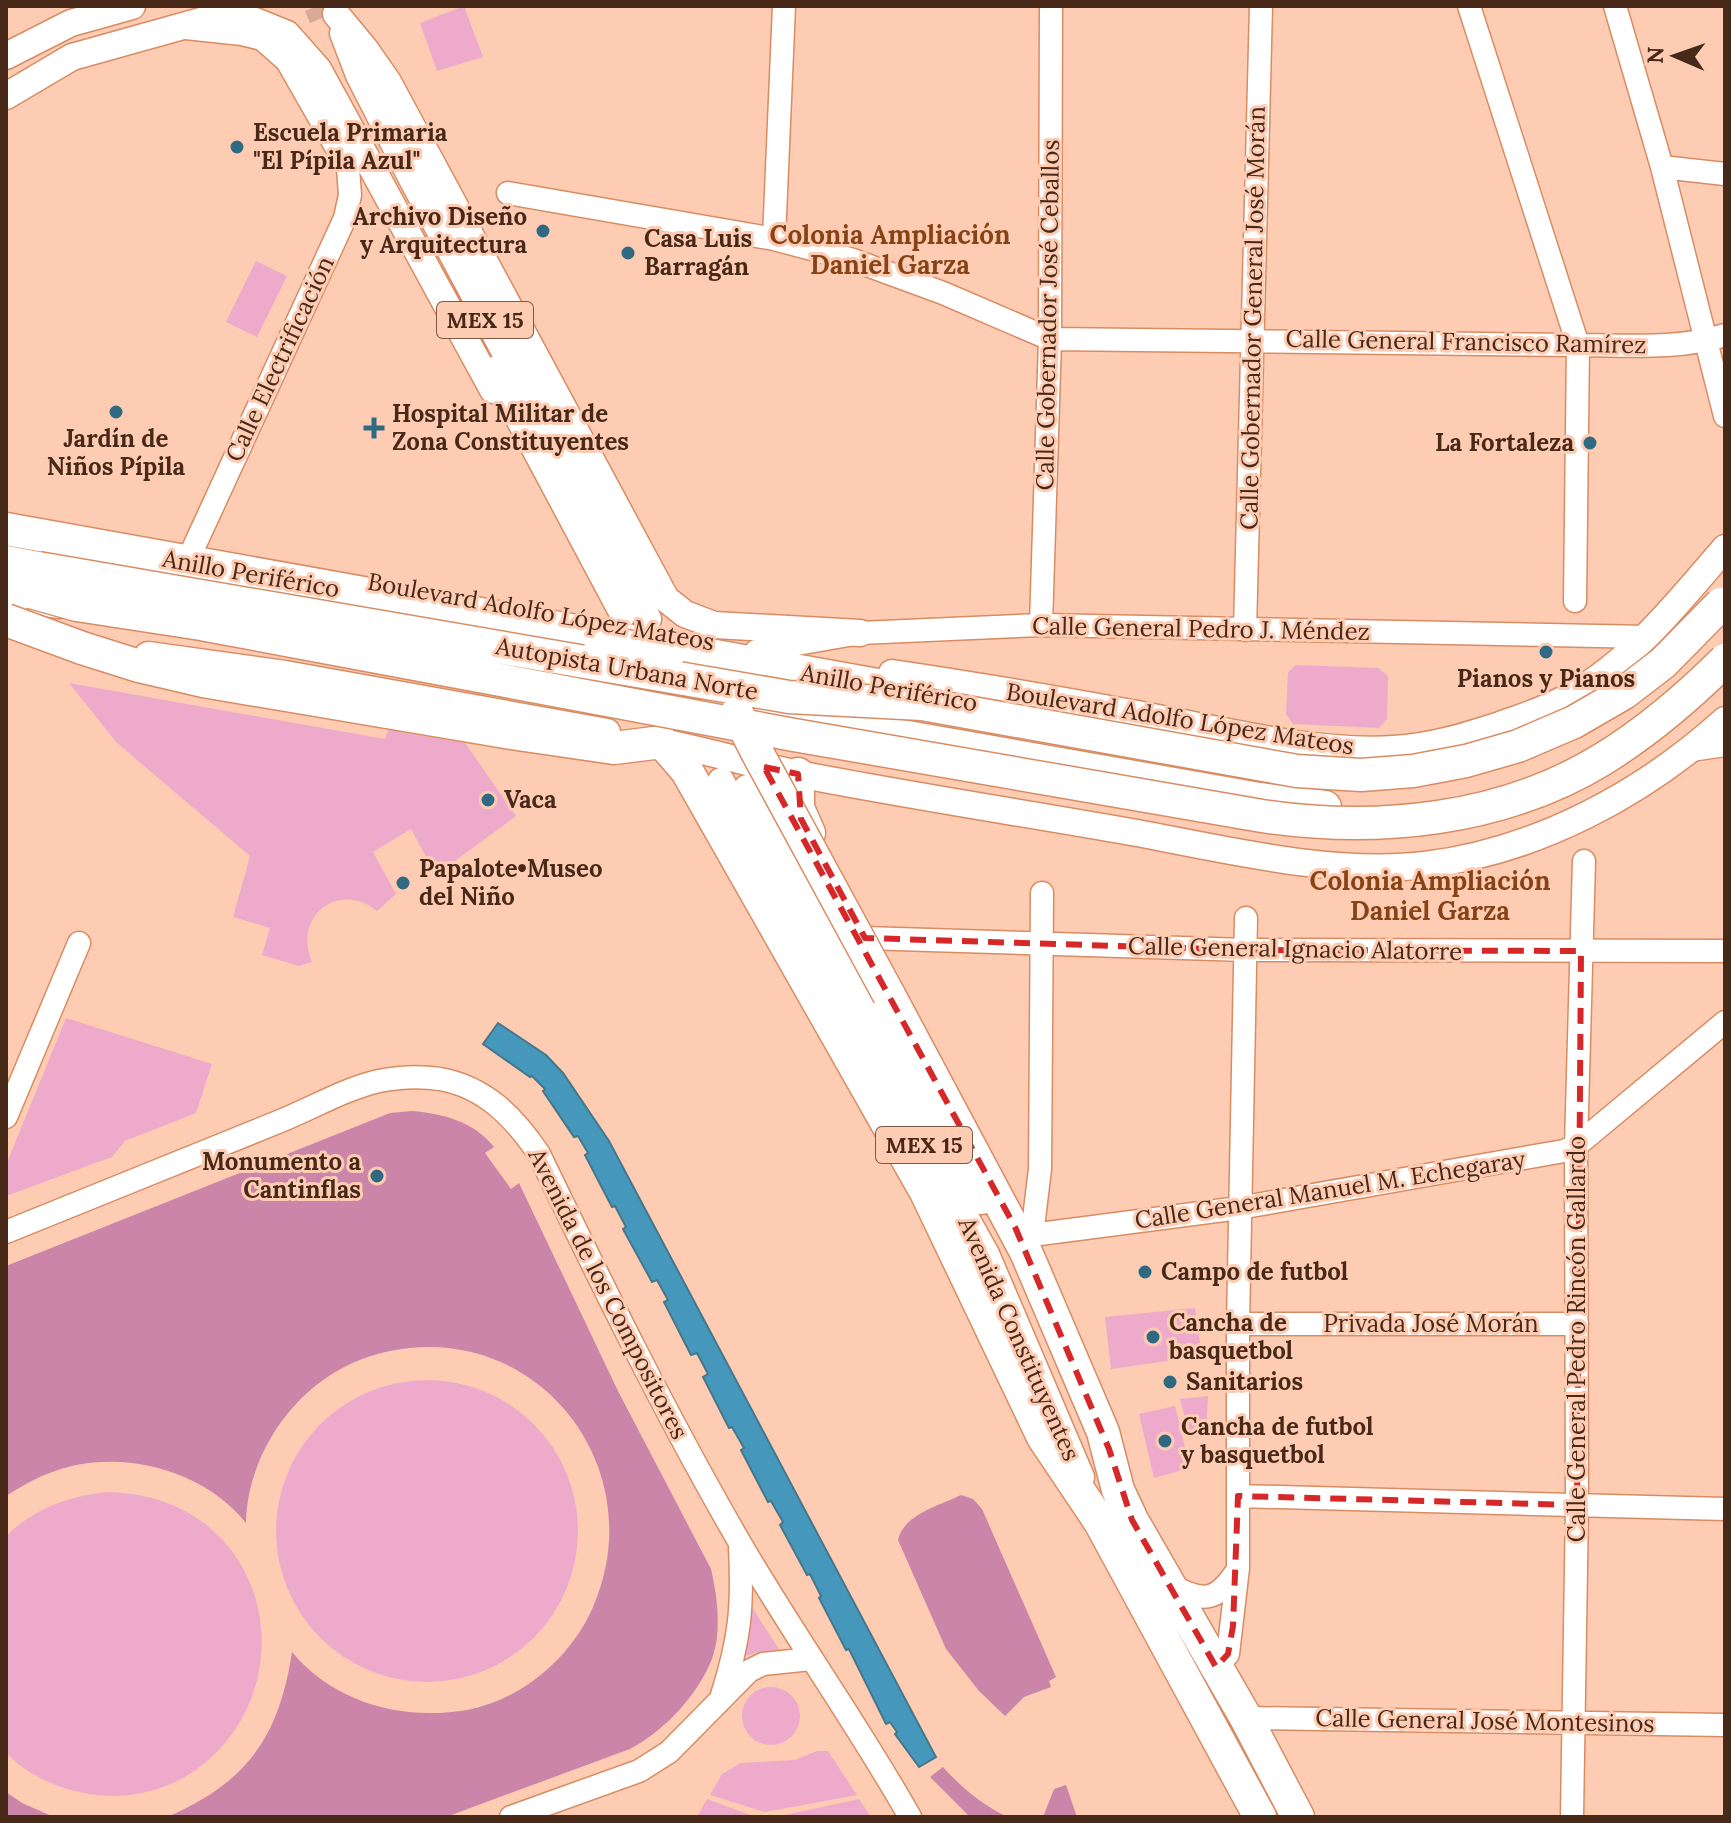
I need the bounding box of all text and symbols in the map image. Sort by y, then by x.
north arrow [1635,16,1715,96]
text: N [1641,46,1669,64]
street label: Calle Gobernador General José Morán [1233,106,1272,530]
place label: Escuela Primaria "El Pípila Azul" [253,117,448,176]
marker: Escuela Primaria "El Pípila Azul" [228,138,246,156]
street label: Calle Gobernador José Ceballos [1029,139,1066,491]
place label: Archivo Diseño y Arquitectura [353,201,527,260]
district label: Colonia Ampliación Daniel Garza [770,218,1011,281]
marker: Archivo Diseño y Arquitectura [534,222,552,240]
place label: Casa Luis Barragán [644,223,752,282]
marker: Casa Luis Barragán [619,244,637,262]
street label: Calle Electrificación [218,251,341,466]
road number: MEX 15 [437,302,533,338]
street label: Calle General Francisco Ramírez [1285,323,1647,360]
place label: Hospital Militar de Zona Constituyentes [392,398,629,457]
marker: Jardín de Niños Pípila [107,403,125,421]
marker: Hospital Militar de Zona Constituyentes [363,417,385,439]
place label: Jardín de Niños Pípila [47,423,186,482]
place label: La Fortaleza [1435,427,1574,458]
marker: La Fortaleza [1581,434,1599,452]
street label: Anillo Periférico [159,543,342,604]
street label: Boulevard Adolfo López Mateos [365,566,717,657]
street label: Calle General Pedro J. Méndez [1032,610,1370,647]
street label: Autopista Urbana Norte [493,630,761,707]
marker: Pianos y Pianos [1537,643,1555,661]
street label: Anillo Periférico [797,657,980,718]
place label: Pianos y Pianos [1457,663,1635,694]
street label: Boulevard Adolfo López Mateos [1004,676,1356,761]
place label: Vaca [504,784,557,815]
marker: Vaca [479,791,497,809]
place label: Papalote•Museo del Niño [419,853,602,912]
district label: Colonia Ampliación Daniel Garza [1310,864,1551,927]
marker: Papalote•Museo del Niño [394,874,412,892]
street label: Calle General Ignacio Alatorre [1128,930,1462,967]
road number: MEX 15 [876,1127,972,1163]
street label: Calle General Pedro Rincón Gallardo [1561,1136,1592,1542]
street label: Avenida de los Compositores [521,1142,695,1444]
street label: Calle General Manuel M. Echegaray [1132,1143,1528,1236]
place label: Monumento a Cantinflas [202,1146,361,1205]
marker: Monumento a Cantinflas [368,1167,386,1185]
street label: Avenida Constituyentes [951,1211,1087,1465]
place label: Campo de futbol [1161,1256,1348,1287]
marker: Campo de futbol [1136,1263,1154,1281]
place label: Cancha de basquetbol [1168,1307,1293,1366]
street label: Privada José Morán [1323,1308,1539,1339]
marker: Cancha de basquetbol [1144,1328,1162,1346]
place label: Sanitarios [1186,1366,1303,1397]
marker: Sanitarios [1161,1373,1179,1391]
place label: Cancha de futbol y basquetbol [1181,1411,1373,1470]
marker: Cancha de futbol y basquetbol [1156,1432,1174,1450]
street label: Calle General José Montesinos [1315,1702,1655,1739]

